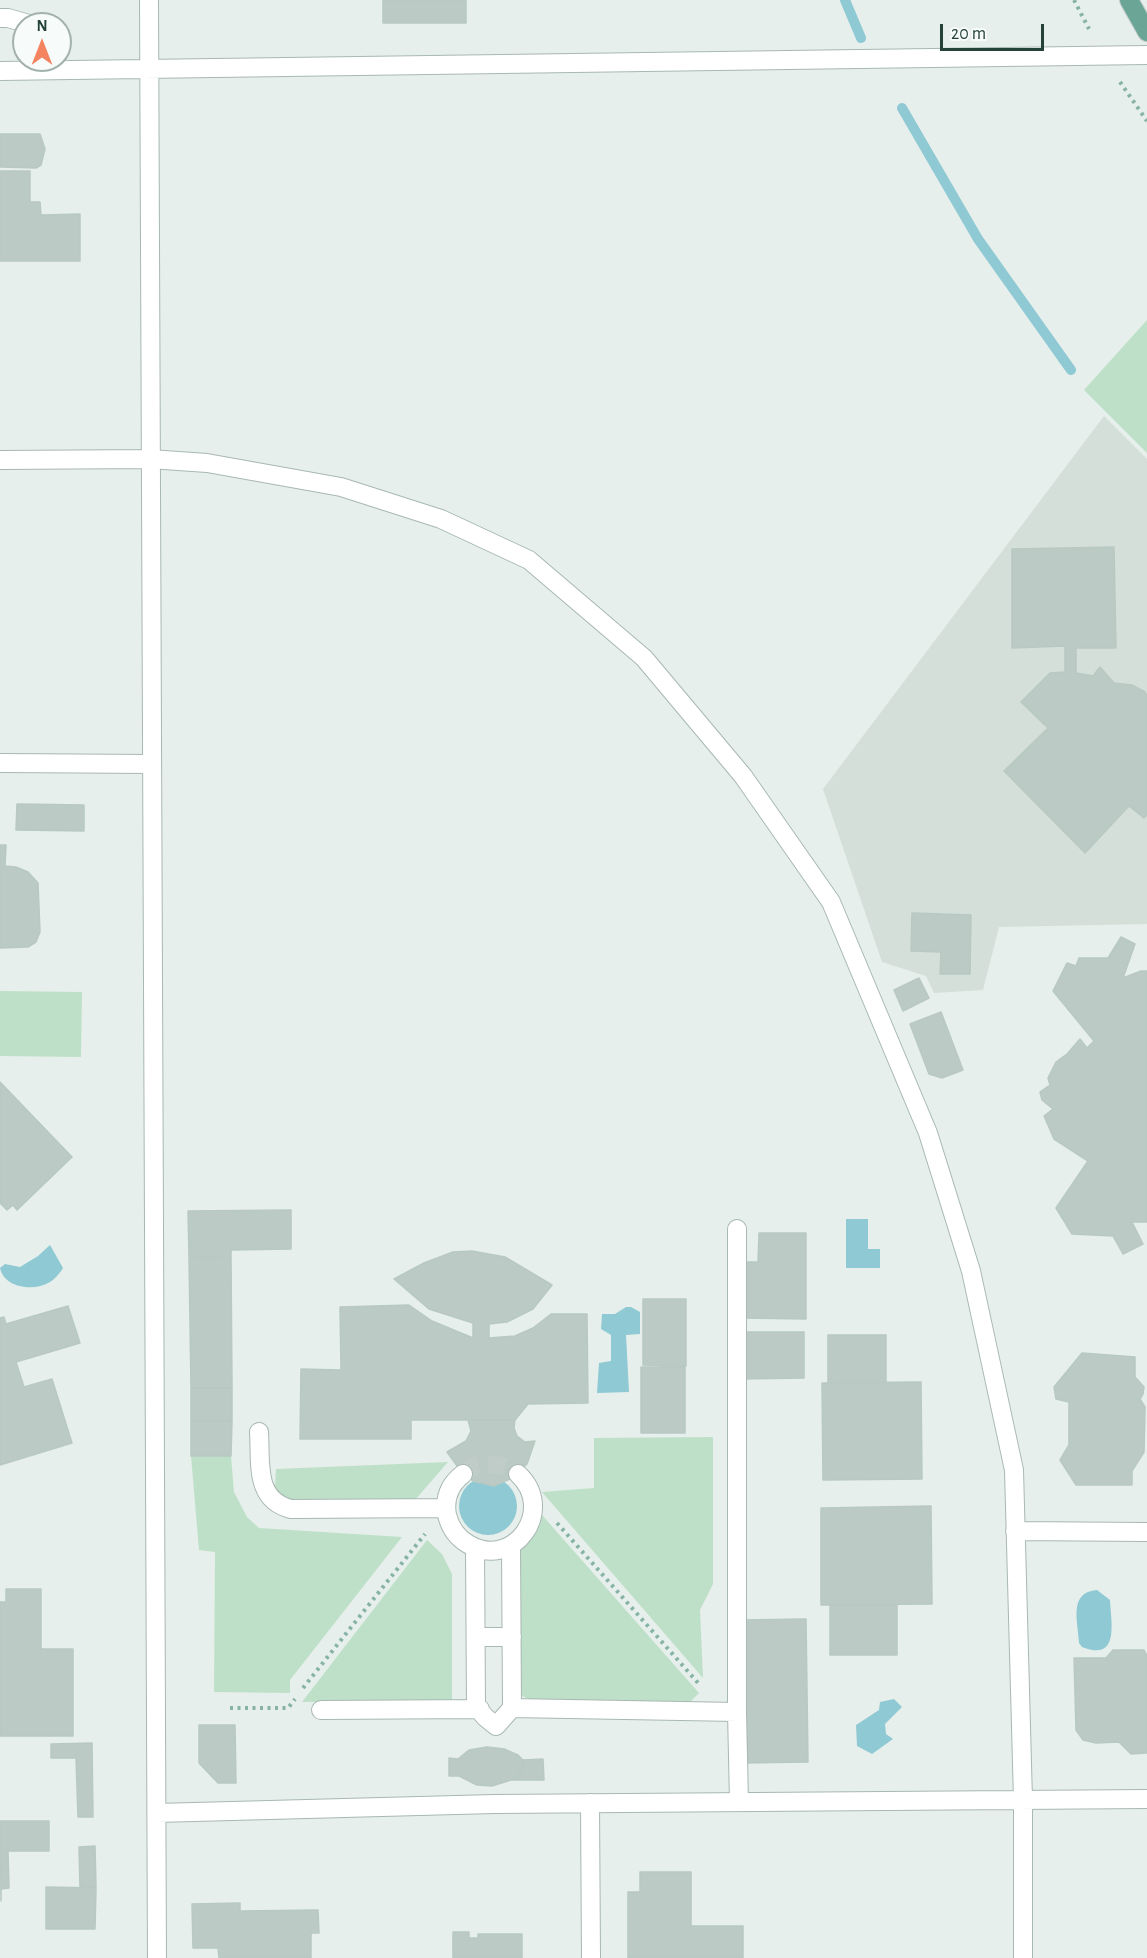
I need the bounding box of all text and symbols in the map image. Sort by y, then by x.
north arrow [12,12,72,72]
scale bar [943,12,1046,50]
text: N [36,18,48,34]
text: 20 m [951,25,986,43]

